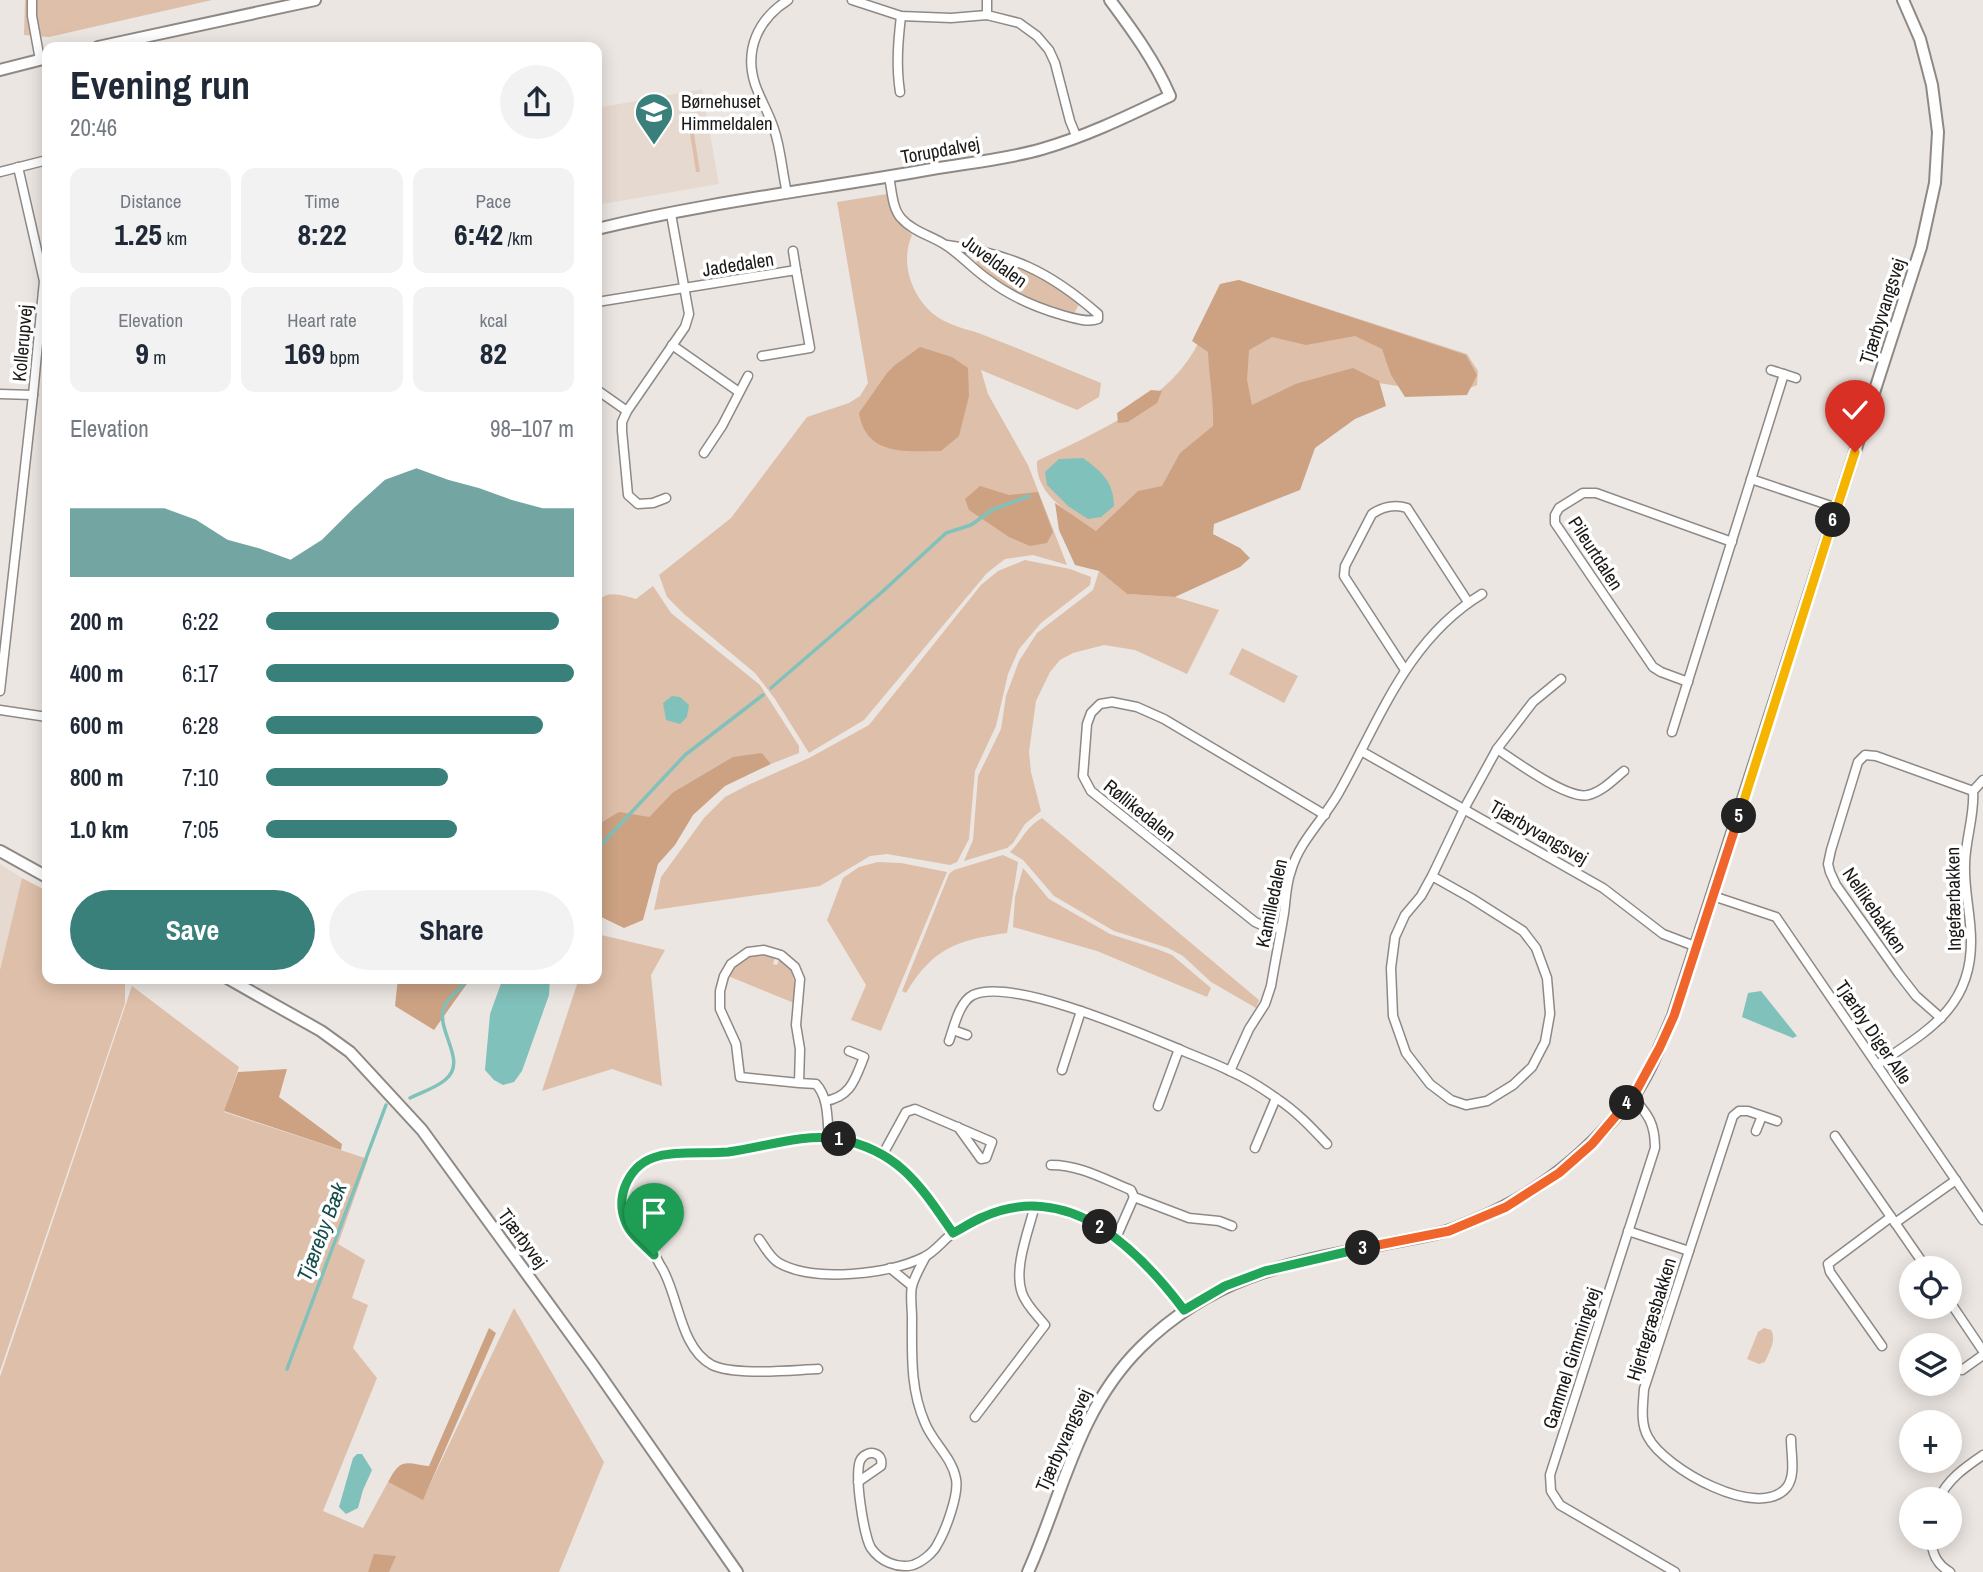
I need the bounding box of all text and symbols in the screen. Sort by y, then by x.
text: Evening run [70,60,250,111]
button: share [500,65,574,139]
place label: Børnehuset Himmeldalen [681,88,773,136]
school or university icon: Børnehuset Himmeldalen [633,91,675,146]
text: 20:46 [70,112,117,143]
street label: Torupdalvej [899,130,981,170]
text: Distance [120,188,181,214]
text: Time [304,188,340,214]
text: Pace [476,188,511,214]
text: 1.25 [114,214,162,254]
text: 8:22 [297,214,347,254]
text: 6:42 [454,214,503,254]
text: km [162,225,187,251]
text: /km [503,225,533,251]
street label: Juveldalen [957,229,1033,293]
street label: Jadedalen [700,246,776,282]
street label: Tjærbyvangsvej [1853,255,1911,367]
street label: Kollerupvej [6,303,38,383]
text: Elevation [118,307,183,333]
text: Heart rate [287,307,357,333]
text: kcal [479,307,507,333]
text: 9 [135,333,149,373]
text: 169 [284,333,325,373]
text: 82 [480,333,507,373]
text: m [149,344,166,370]
text: bpm [325,344,360,370]
pin [1825,380,1885,452]
icon: check [1836,391,1874,429]
text: Elevation [70,413,149,444]
text: 98–107 m [490,413,574,444]
pin: 6 [1815,503,1850,538]
text: 6 [1828,506,1837,532]
street label: Pileurtdalen [1562,511,1630,595]
text: 200 m [70,606,123,637]
text: 6:22 [182,606,219,637]
text: 400 m [70,658,123,689]
text: 6:17 [182,658,219,689]
text: 600 m [70,710,123,741]
text: 6:28 [182,710,219,741]
text: 800 m [70,762,123,793]
text: 7:10 [182,762,219,793]
street label: Røllikedalen [1099,773,1181,847]
street label: Tjærbyvangsvej [1485,793,1593,871]
pin: 5 [1722,798,1756,834]
text: 5 [1734,802,1743,828]
text: 1.0 km [70,814,129,845]
text: 7:05 [182,814,219,845]
street label: Ingefærbakken [1939,847,1967,951]
street label: Kamilledalen [1249,856,1293,950]
street label: Nellikebakken [1837,862,1913,958]
button: Save [70,890,315,970]
button: Share [329,890,574,970]
street label: Tjærby Diger Alle [1830,975,1918,1089]
pin: 4 [1610,1086,1644,1120]
text: 4 [1622,1089,1631,1115]
pin: 1 [822,1122,856,1156]
text: 1 [834,1125,843,1151]
water label: Tjæreby Bæk [289,1177,354,1285]
pin [624,1183,684,1255]
icon: arrive [635,1194,673,1232]
street label: Tjærbyvej [492,1203,554,1273]
pin: 2 [1082,1210,1118,1244]
text: 2 [1095,1213,1104,1239]
pin: 3 [1346,1230,1380,1266]
text: 3 [1358,1234,1367,1260]
street label: Hjertegræsbakken [1620,1254,1682,1384]
map controls [1899,1256,1962,1550]
button: locate [1899,1256,1962,1319]
street label: Gammel Gimmingvej [1536,1284,1606,1432]
button: layers [1899,1333,1962,1396]
street label: Tjærbyvangsvej [1029,1384,1097,1496]
button: + [1899,1410,1962,1473]
button: − [1899,1487,1962,1550]

